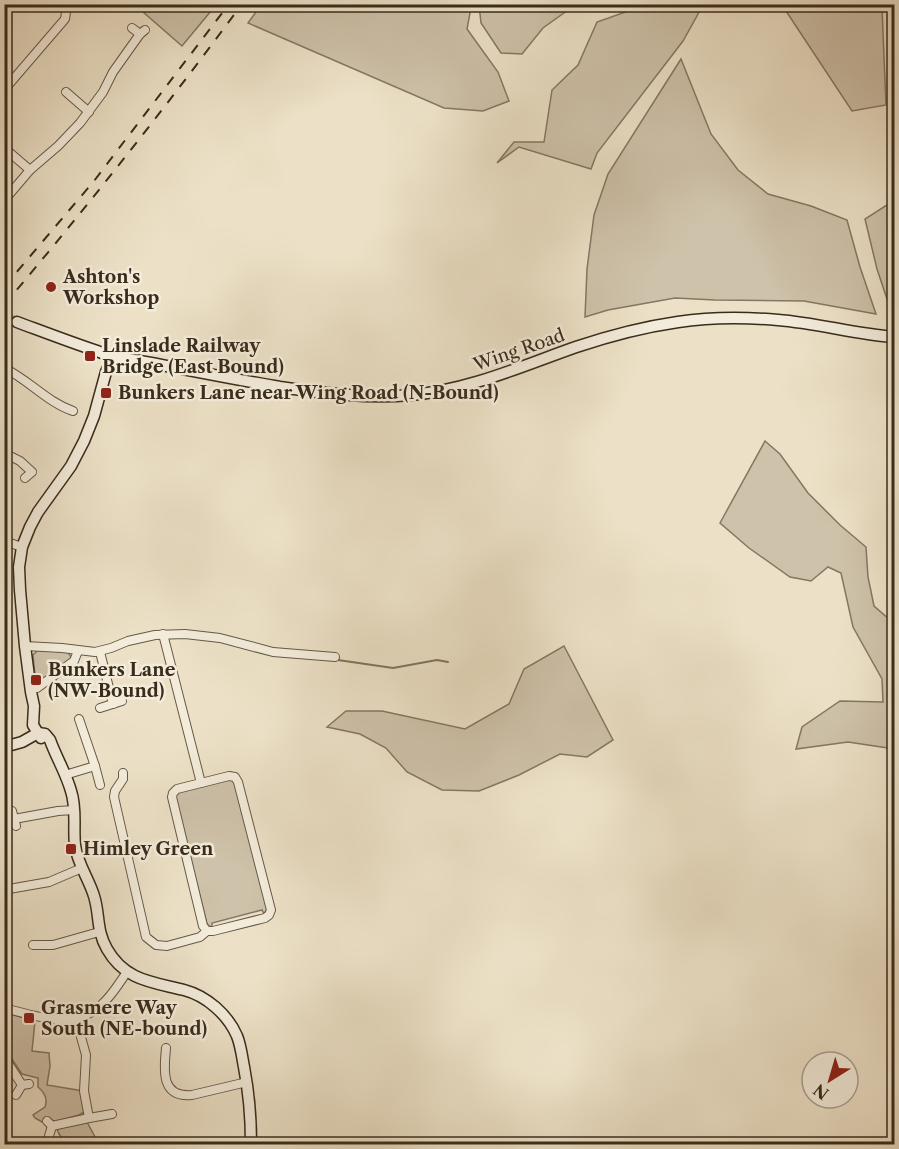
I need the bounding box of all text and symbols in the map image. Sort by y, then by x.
place label: Ashton's Workshop [62,266,159,309]
marker: Ashton's Workshop [44,280,58,294]
street label: Wing Road [469,324,568,376]
place label: Linslade Railway Bridge (East Bound) [102,335,284,378]
marker: Linslade Railway Bridge (East Bound) [83,349,97,363]
place label: Bunkers Lane near Wing Road (N-Bound) [118,382,499,404]
marker: Bunkers Lane near Wing Road (N-Bound) [99,386,113,400]
place label: Bunkers Lane (NW-Bound) [48,659,176,702]
marker: Bunkers Lane (NW-Bound) [29,673,43,687]
place label: Himley Green [83,838,214,860]
marker: Himley Green [64,842,78,856]
place label: Grasmere Way South (NE-bound) [41,997,207,1040]
marker: Grasmere Way South (NE-bound) [22,1011,36,1025]
north arrow [800,1050,860,1110]
text: N [809,1080,833,1104]

